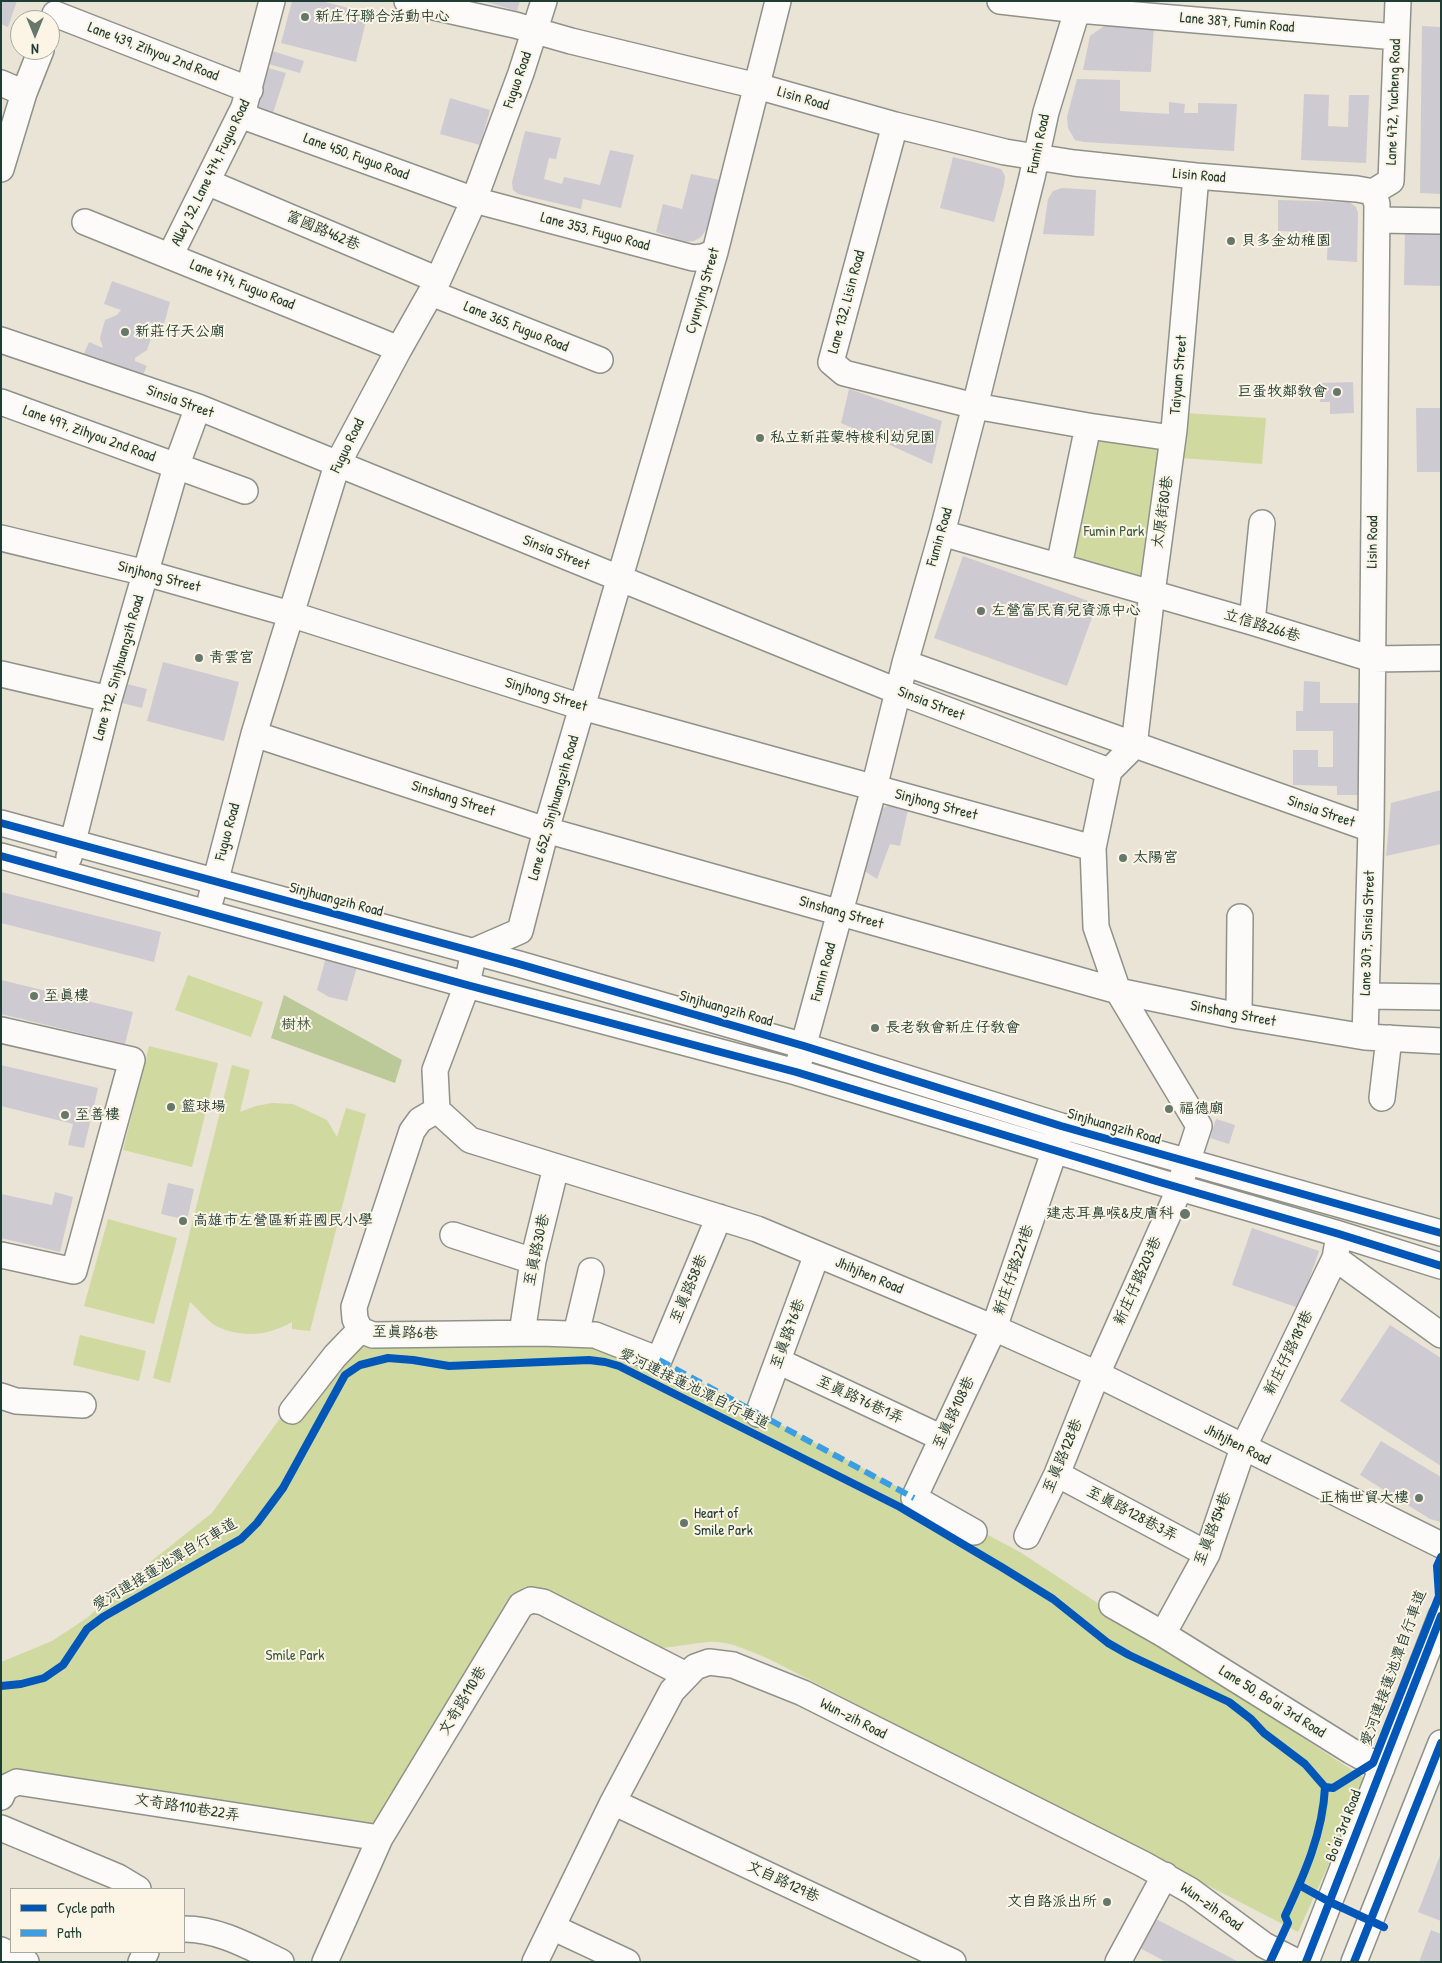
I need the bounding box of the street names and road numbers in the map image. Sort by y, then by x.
street label: Lane 387, Fumin Road [1179,9,1295,37]
street label: Lane 439, Zihyou 2nd Road [85,19,221,85]
street label: Lane 472, Yucheng Road [1383,39,1405,165]
street label: Fuguo Road [500,49,536,111]
street label: Lisin Road [775,83,831,115]
street label: Alley 32, Lane 474, Fuguo Road [168,97,254,249]
street label: Fumin Road [1024,113,1054,175]
street label: Lane 450, Fuguo Road [301,130,411,184]
street label: Lisin Road [1172,165,1226,187]
street label: 富國路462巷 [283,207,363,255]
street label: Lane 353, Fuguo Road [538,209,652,255]
street label: Cyunying Street [682,246,724,336]
street label: Lane 132, Lisin Road [825,248,869,356]
street label: Lane 474, Fuguo Road [187,256,297,314]
street label: Lane 365, Fuguo Road [461,298,571,356]
street label: Taiyuan Street [1167,335,1191,415]
street label: Sinsia Street [144,382,216,422]
street label: Lane 497, Zihyou 2nd Road [20,402,158,466]
street label: Fuguo Road [327,416,369,476]
street label: 太原街80巷 [1149,474,1177,550]
street label: Fumin Road [923,506,957,568]
street label: Lisin Road [1364,515,1382,569]
street label: Sinsia Street [520,531,592,575]
street label: Sinjhong Street [116,557,202,597]
street label: Lane 712, Sinjhuangzih Road [90,593,148,743]
street label: 立信路266巷 [1222,606,1302,646]
street label: Sinjhong Street [503,674,589,716]
street label: Sinsia Street [895,683,967,725]
street label: Lane 652, Sinjhuangzih Road [525,734,583,882]
street label: Sinshang Street [409,777,497,821]
street label: Sinjhong Street [893,785,979,825]
street label: Sinsia Street [1285,792,1357,832]
street label: Fuguo Road [212,801,244,863]
street label: Lane 307, Sinsia Street [1357,870,1379,996]
street label: Sinjhuangzih Road [287,879,385,921]
street label: Sinshang Street [797,892,885,934]
street label: Fumin Road [808,941,840,1003]
street label: Sinjhuangzih Road [677,987,775,1031]
street label: Sinshang Street [1189,997,1277,1031]
street label: Sinjhuangzih Road [1065,1105,1163,1149]
street label: 至真路30巷 [521,1212,553,1288]
street label: 新庄仔路221巷 [990,1222,1038,1318]
street label: 新庄仔路203巷 [1110,1234,1166,1328]
street label: 至真路58巷 [666,1252,712,1326]
street label: Jhihjhen Road [832,1254,906,1298]
street label: 至真路76巷 [767,1296,809,1372]
street label: 新庄仔路181巷 [1261,1308,1317,1398]
street label: 至真路6巷 [372,1323,438,1343]
street label: 愛河連接蓮池潭自行車道 [616,1345,772,1433]
street label: 至真路76巷1弄 [814,1372,906,1428]
street label: 至真路108巷 [929,1374,979,1452]
street label: 至真路128巷 [1039,1416,1087,1496]
street label: Jhihjhen Road [1201,1421,1273,1469]
street label: 至真路128巷3弄 [1083,1482,1181,1546]
street label: 至真路154巷 [1191,1490,1235,1568]
street label: 愛河連接蓮池潭自行車道 [90,1515,240,1615]
street label: 愛河連接蓮池潭自行車道 [1357,1587,1431,1749]
street label: Lane 50, Bo'ai 3rd Road [1215,1662,1329,1742]
street label: 文奇路110巷 [435,1663,491,1739]
street label: Wun-zih Road [817,1695,889,1743]
street label: Bo'ai 3rd Road [1322,1788,1366,1864]
street label: 文奇路110巷22弄 [133,1791,241,1825]
street label: 文自路129巷 [744,1857,822,1907]
street label: Wun-zih Road [1176,1879,1246,1935]

